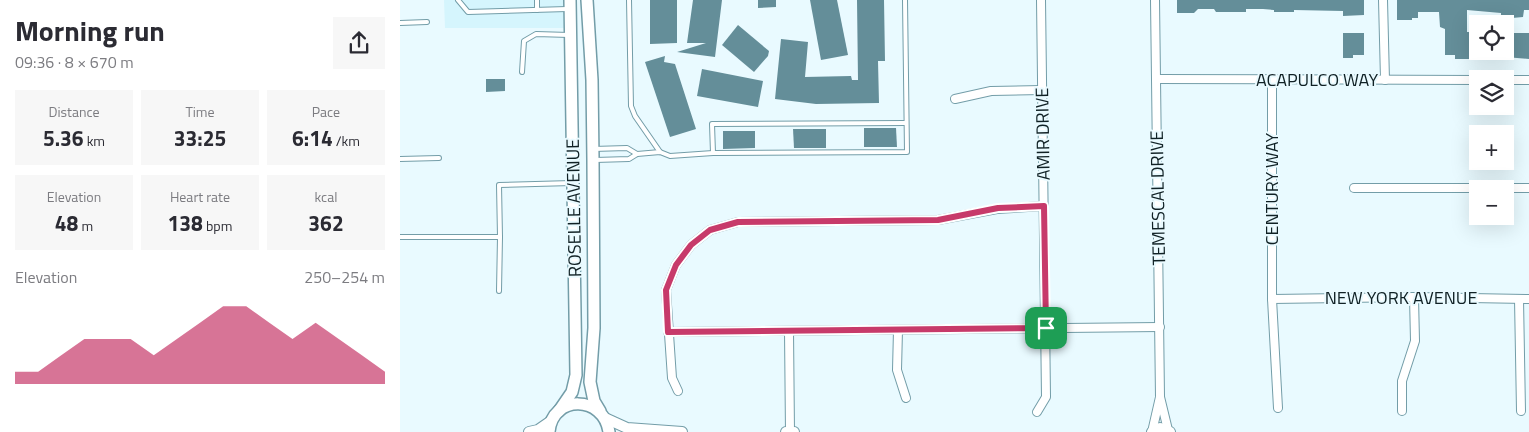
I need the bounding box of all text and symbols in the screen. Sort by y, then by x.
text: Morning run [15,9,165,52]
map controls [1469,15,1514,225]
button: locate [1469,15,1514,60]
button: share [333,17,385,69]
text: 09:36 · 8 × 670 m [15,50,134,74]
street label: ACAPULCO WAY [1256,66,1378,93]
button: layers [1469,70,1514,115]
street label: AMIR DRIVE [1028,87,1057,181]
text: Distance [48,101,100,122]
text: Time [185,101,215,122]
text: Pace [312,101,340,122]
text: 5.36 [43,122,84,154]
text: 33:25 [174,122,226,154]
text: 6:14 [292,122,333,154]
button: + [1469,125,1514,170]
text: km [84,130,105,151]
text: /km [333,130,360,151]
street label: TEMESCAL DRIVE [1143,130,1172,266]
street label: CENTURY WAY [1258,132,1285,245]
street label: ROSELLE AVENUE [559,139,588,277]
button: − [1469,180,1514,225]
text: Elevation [47,186,101,207]
text: Heart rate [170,186,230,207]
text: kcal [315,186,337,207]
text: 48 [55,207,78,239]
text: 138 [168,207,203,239]
text: 362 [308,207,344,239]
text: m [78,215,93,236]
text: bpm [203,215,232,236]
text: Elevation [15,265,77,289]
text: 250–254 m [304,265,385,289]
street label: NEW YORK AVENUE [1325,284,1477,311]
pin [1025,307,1067,349]
icon: arrive [1032,314,1060,342]

